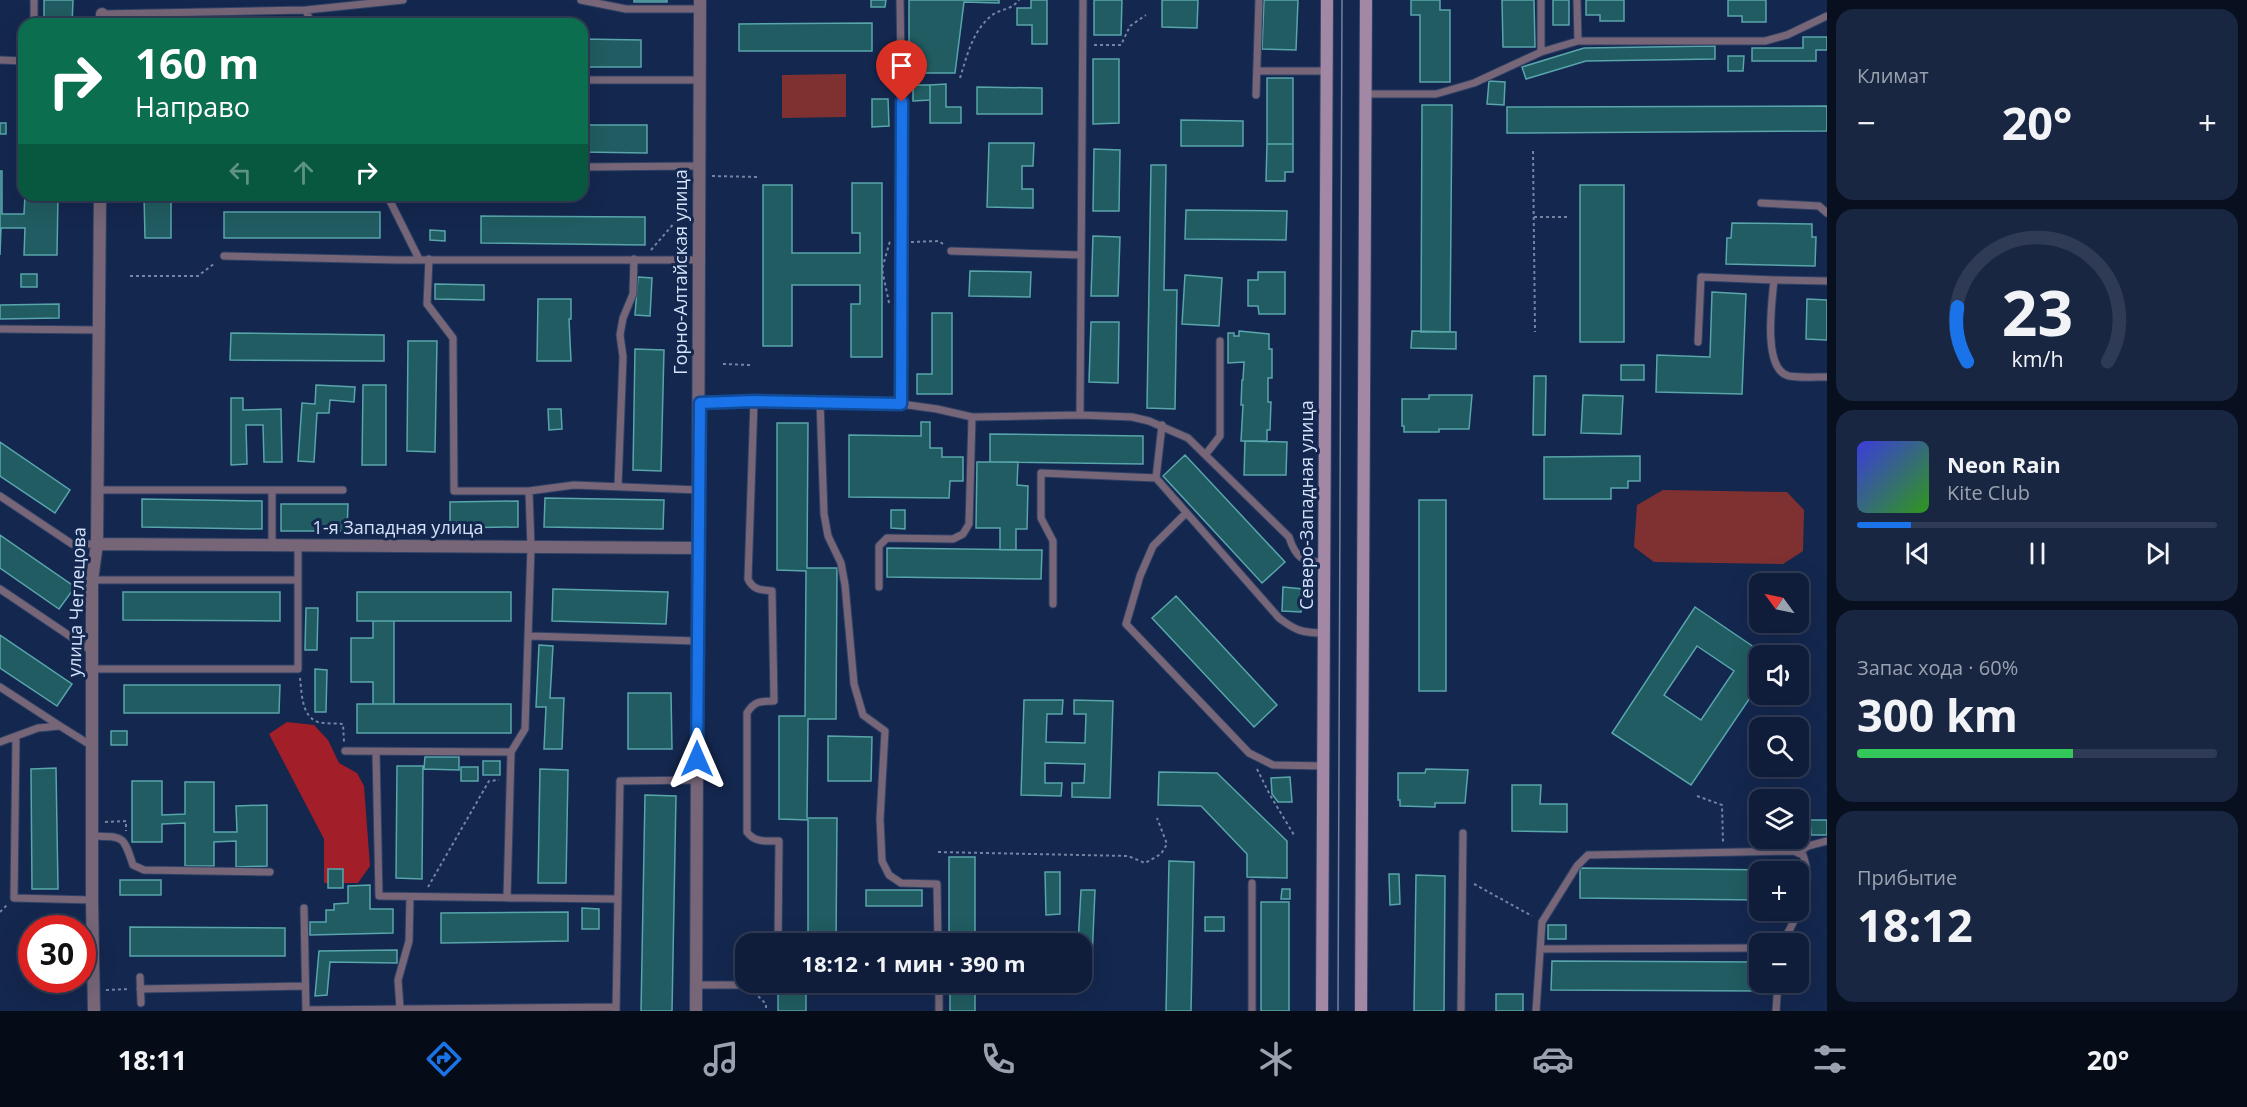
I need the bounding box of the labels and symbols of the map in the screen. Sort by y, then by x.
pin [876,40,927,102]
street label: Горно-Алтайская улица [668,169,692,375]
street label: Северо-Западная улица [1294,400,1318,610]
street label: 1-я Западная улица [313,515,483,539]
street label: улица Чеглецова [61,527,91,677]
north arrow [1749,573,1809,633]
position arrow [665,727,729,791]
speed limit sign: 30 [18,915,96,993]

